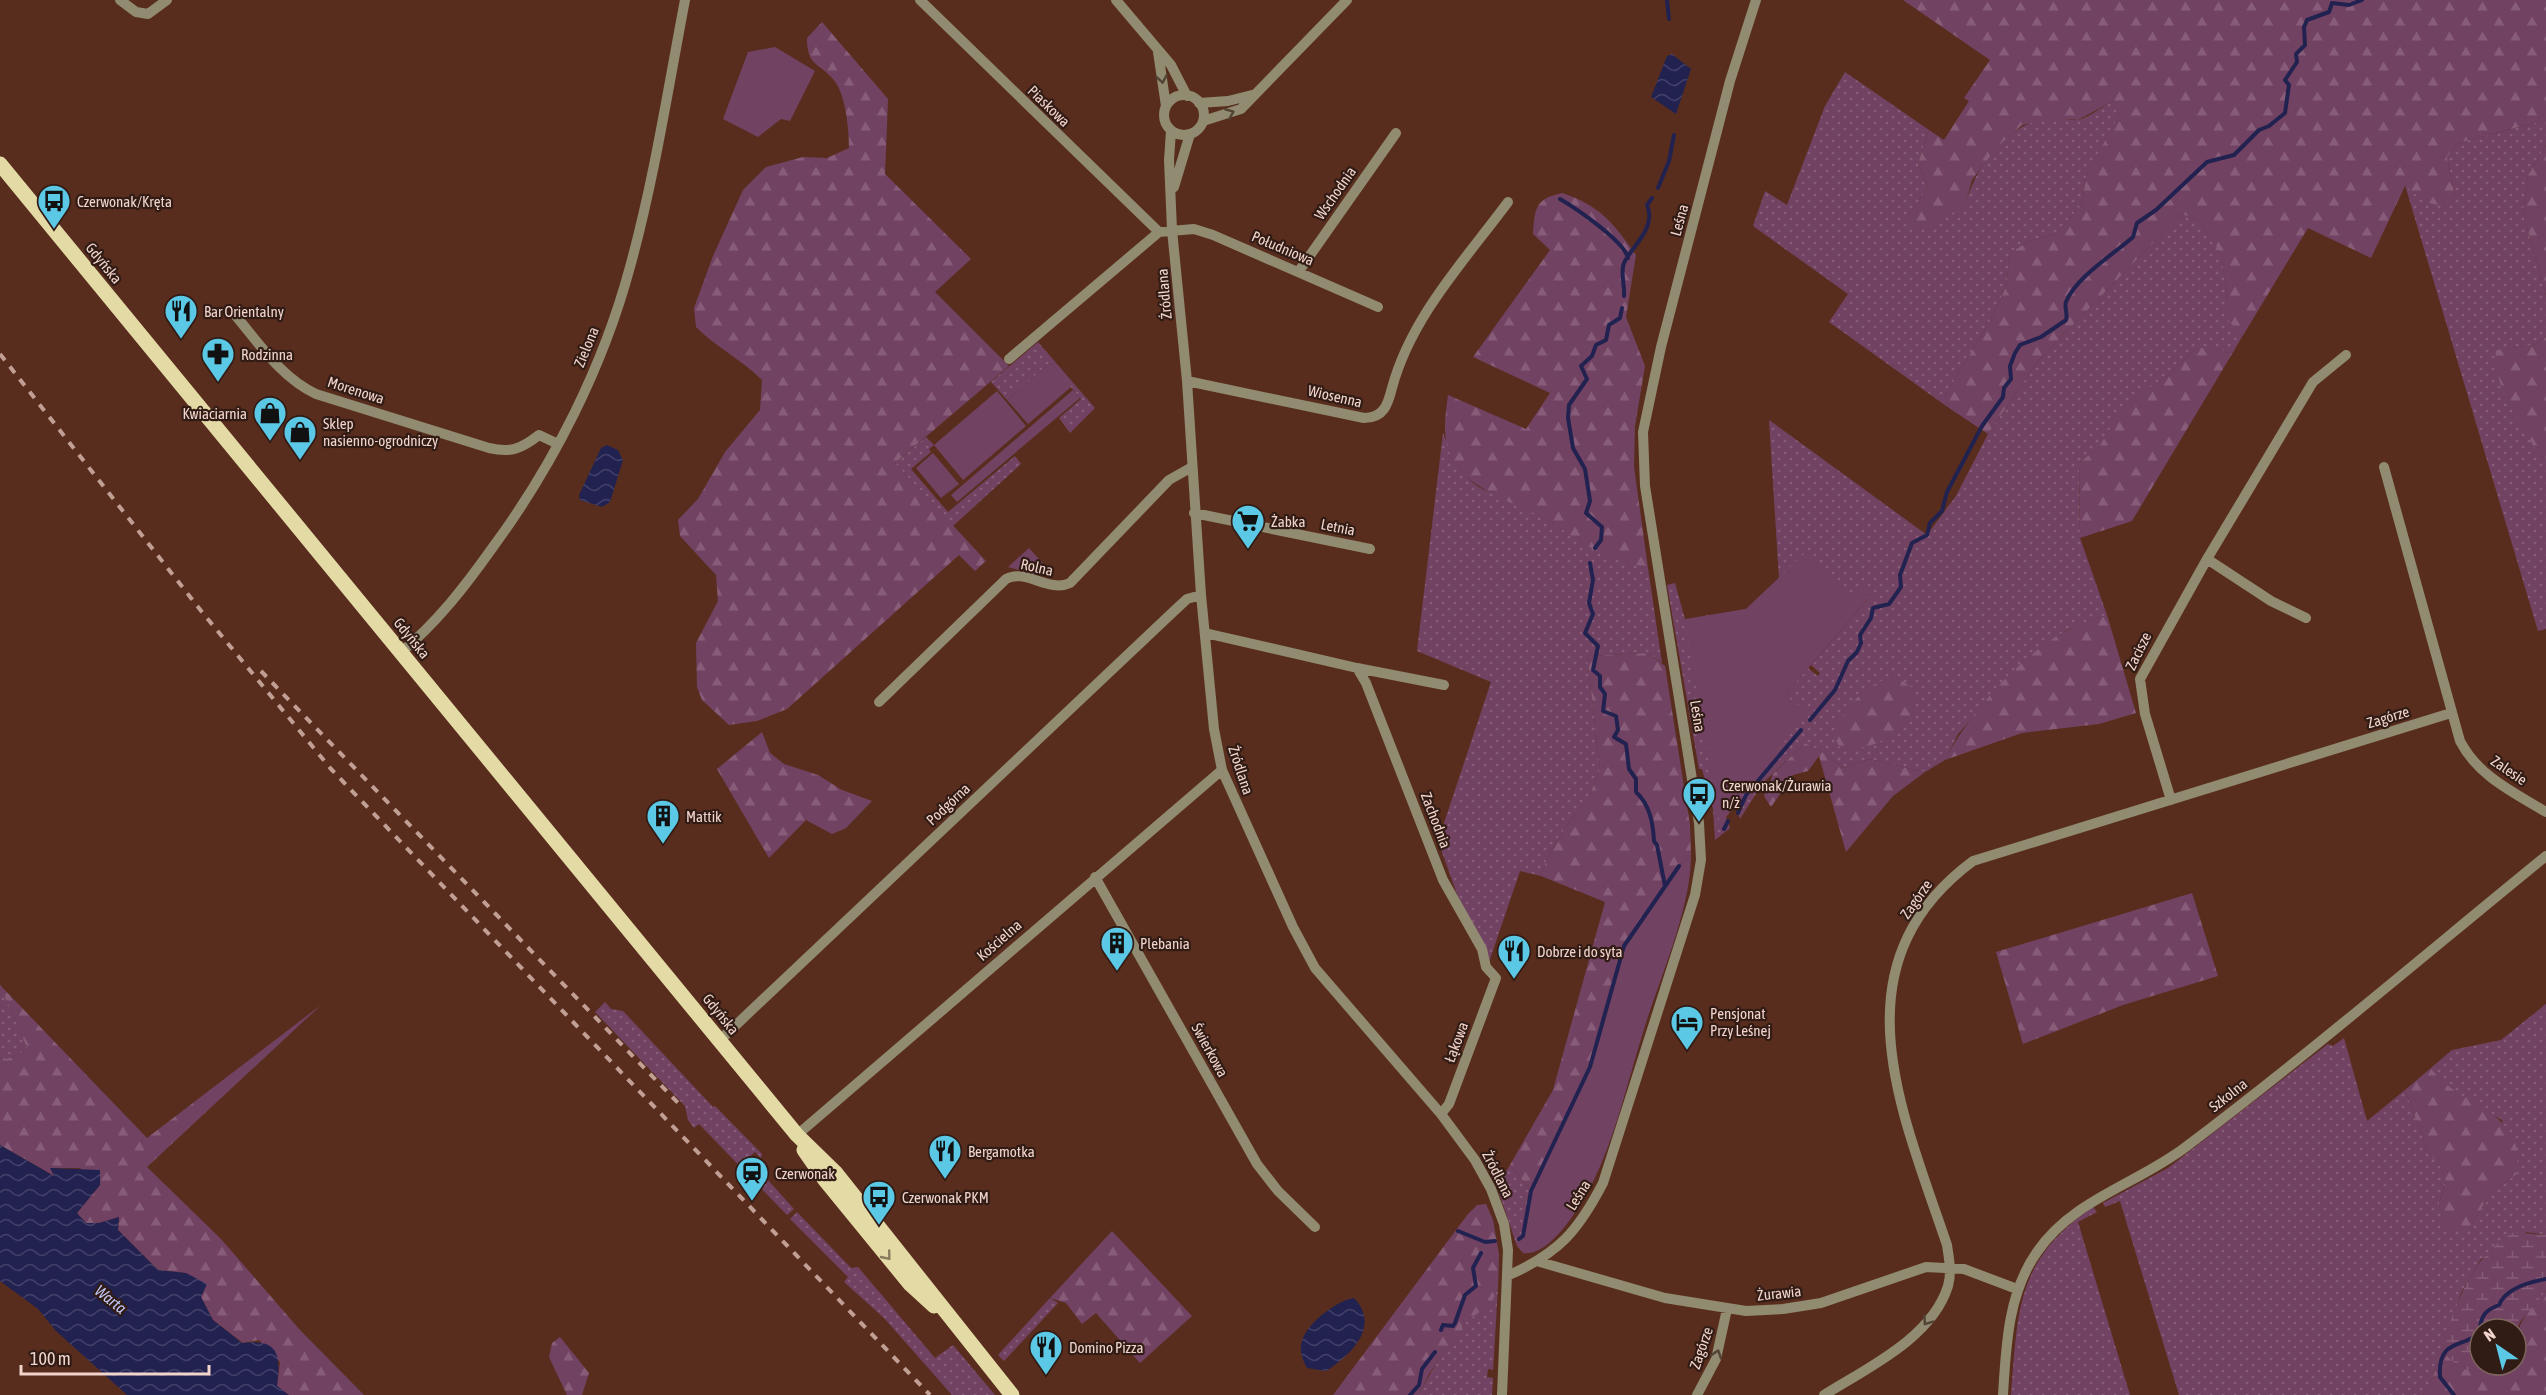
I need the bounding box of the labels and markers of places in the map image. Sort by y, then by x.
bus stop icon: Czerwonak/Kręta [36,183,72,230]
place label: Czerwonak/Kręta [77,193,172,210]
restaurant icon: Bar Orientalny [163,293,199,340]
place label: Bar Orientalny [204,303,284,320]
pharmacy icon: Rodzinna [200,336,236,383]
place label: Rodzinna [241,346,293,363]
shop icon: Kwiaciarnia [252,395,288,442]
place label: Kwiaciarnia [183,405,247,422]
shop icon: Sklep nasienno-ogrodniczy [282,414,318,461]
place label: Sklep nasienno-ogrodniczy [323,415,438,449]
supermarket icon: Żabka [1230,503,1266,550]
place label: Żabka [1271,513,1305,530]
bus stop icon: Czerwonak/Żurawia n/ż [1681,776,1717,823]
place label: Czerwonak/Żurawia n/ż [1722,777,1832,811]
building icon: Mattik [645,798,681,845]
place label: Mattik [686,808,722,825]
building icon: Plebania [1099,925,1135,972]
restaurant icon: Dobrze i do syta [1496,933,1532,980]
place label: Plebania [1140,935,1190,952]
place label: Dobrze i do syta [1537,943,1623,960]
hotel icon: Pensjonat Przy Leśnej [1669,1004,1705,1051]
place label: Pensjonat Przy Leśnej [1710,1005,1771,1039]
restaurant icon: Bergamotka [927,1133,963,1180]
place label: Bergamotka [968,1143,1035,1160]
station icon: Czerwonak [734,1155,770,1202]
place label: Czerwonak [775,1165,835,1182]
bus stop icon: Czerwonak PKM [861,1179,897,1226]
place label: Czerwonak PKM [902,1189,989,1206]
restaurant icon: Domino Pizza [1028,1329,1064,1376]
place label: Domino Pizza [1069,1339,1143,1356]

